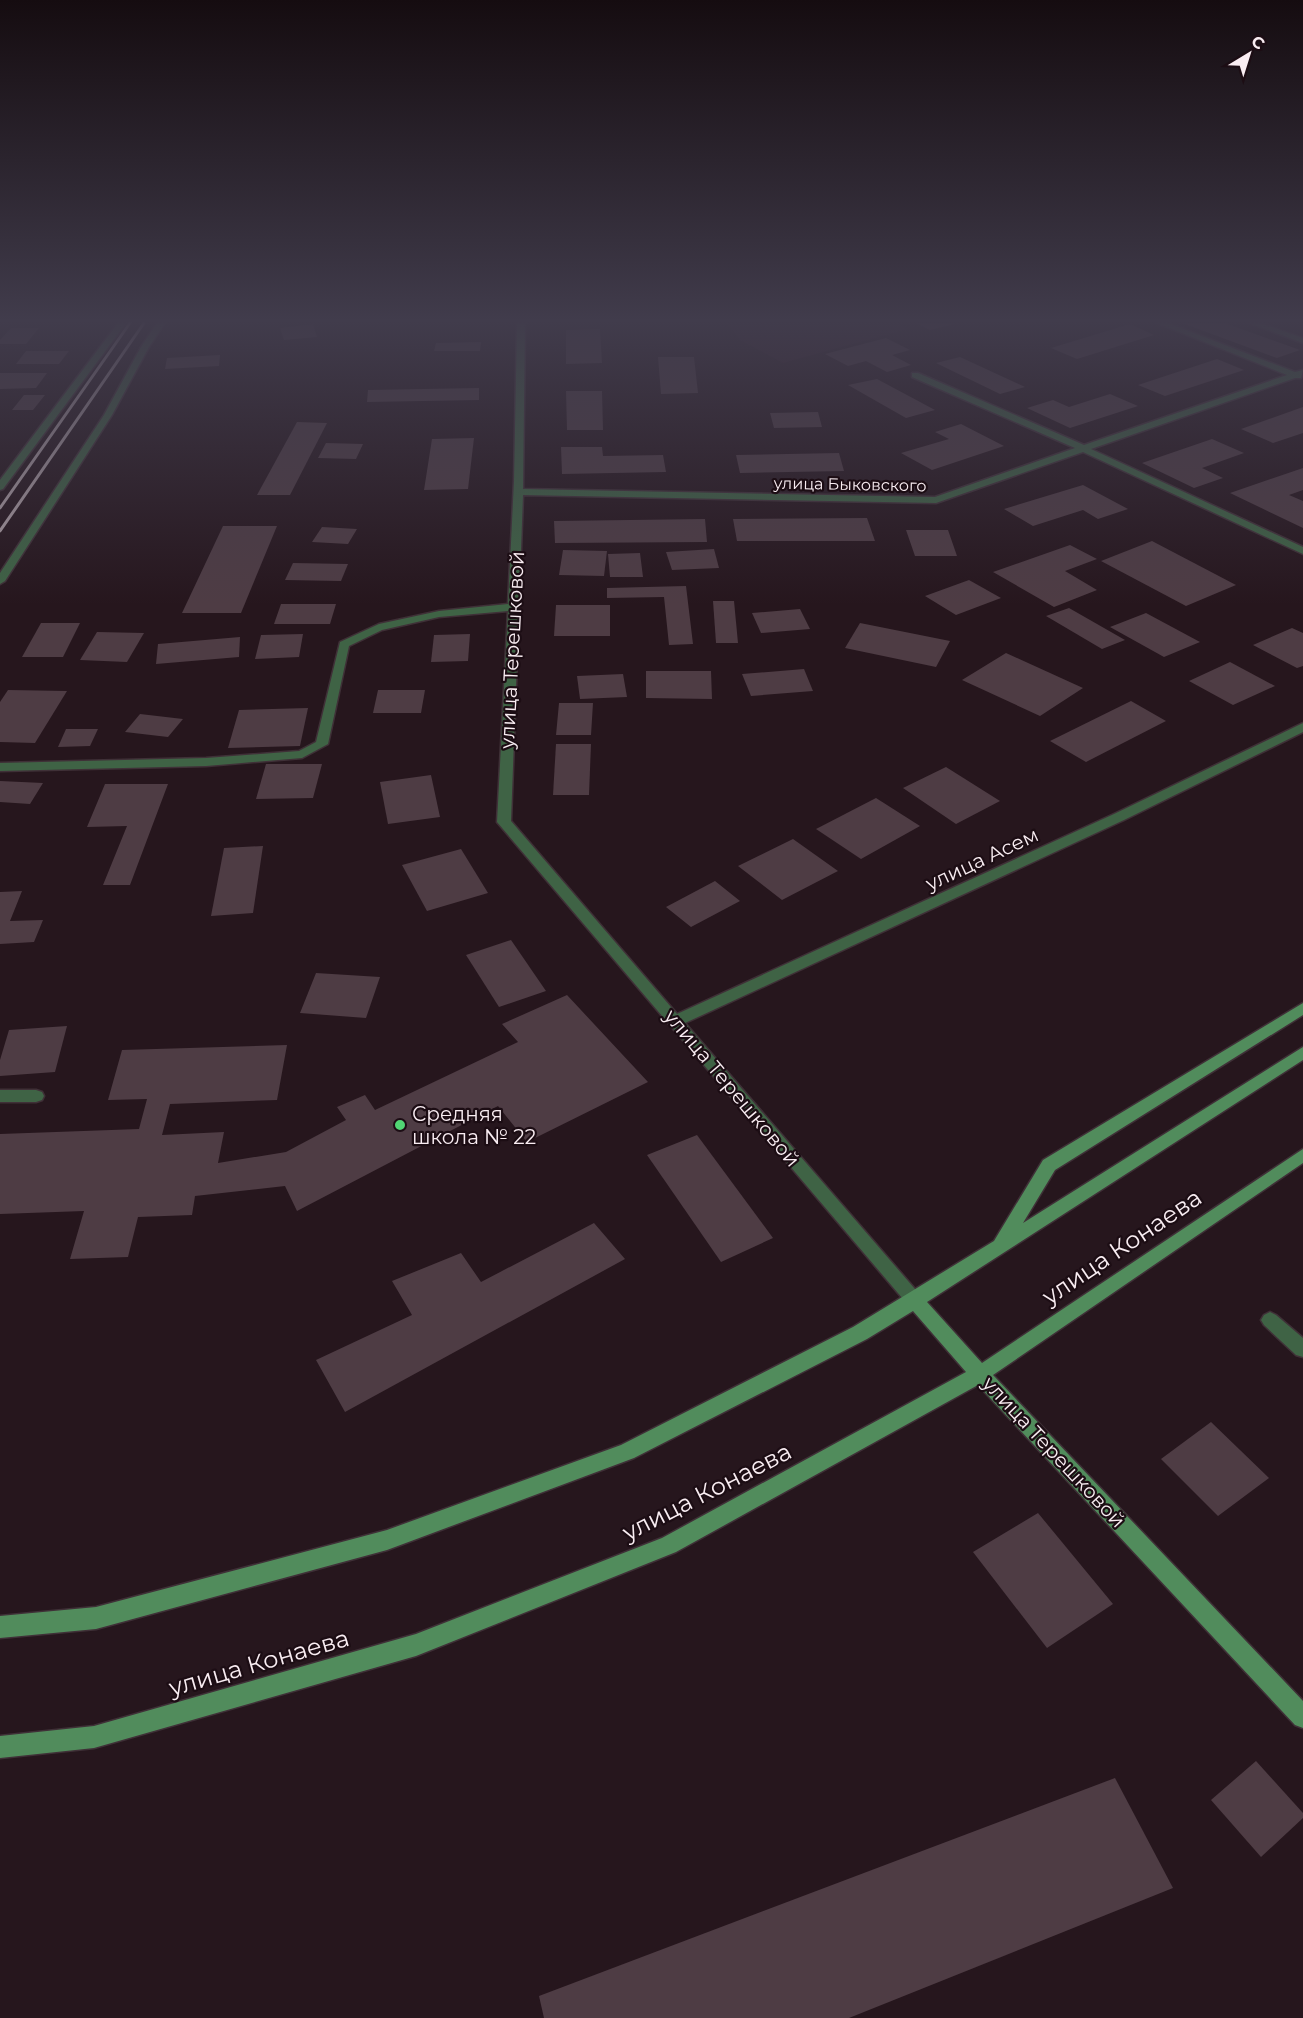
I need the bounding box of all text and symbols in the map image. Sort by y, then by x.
north arrow [1219,24,1279,84]
text: С [1247,32,1269,54]
street label: улица Быковского [772,474,927,495]
street label: улица Терешковой [495,551,529,750]
street label: улица Асем [921,822,1042,896]
street label: улица Терешковой [659,1004,805,1172]
place label: Средняя школа № 22 [412,1102,536,1149]
marker: Средняя школа № 22 [393,1118,407,1132]
street label: улица Конаева [1036,1182,1207,1311]
street label: улица Терешковой [977,1371,1130,1533]
street label: улица Конаева [616,1436,796,1547]
street label: улица Конаева [164,1623,352,1702]

